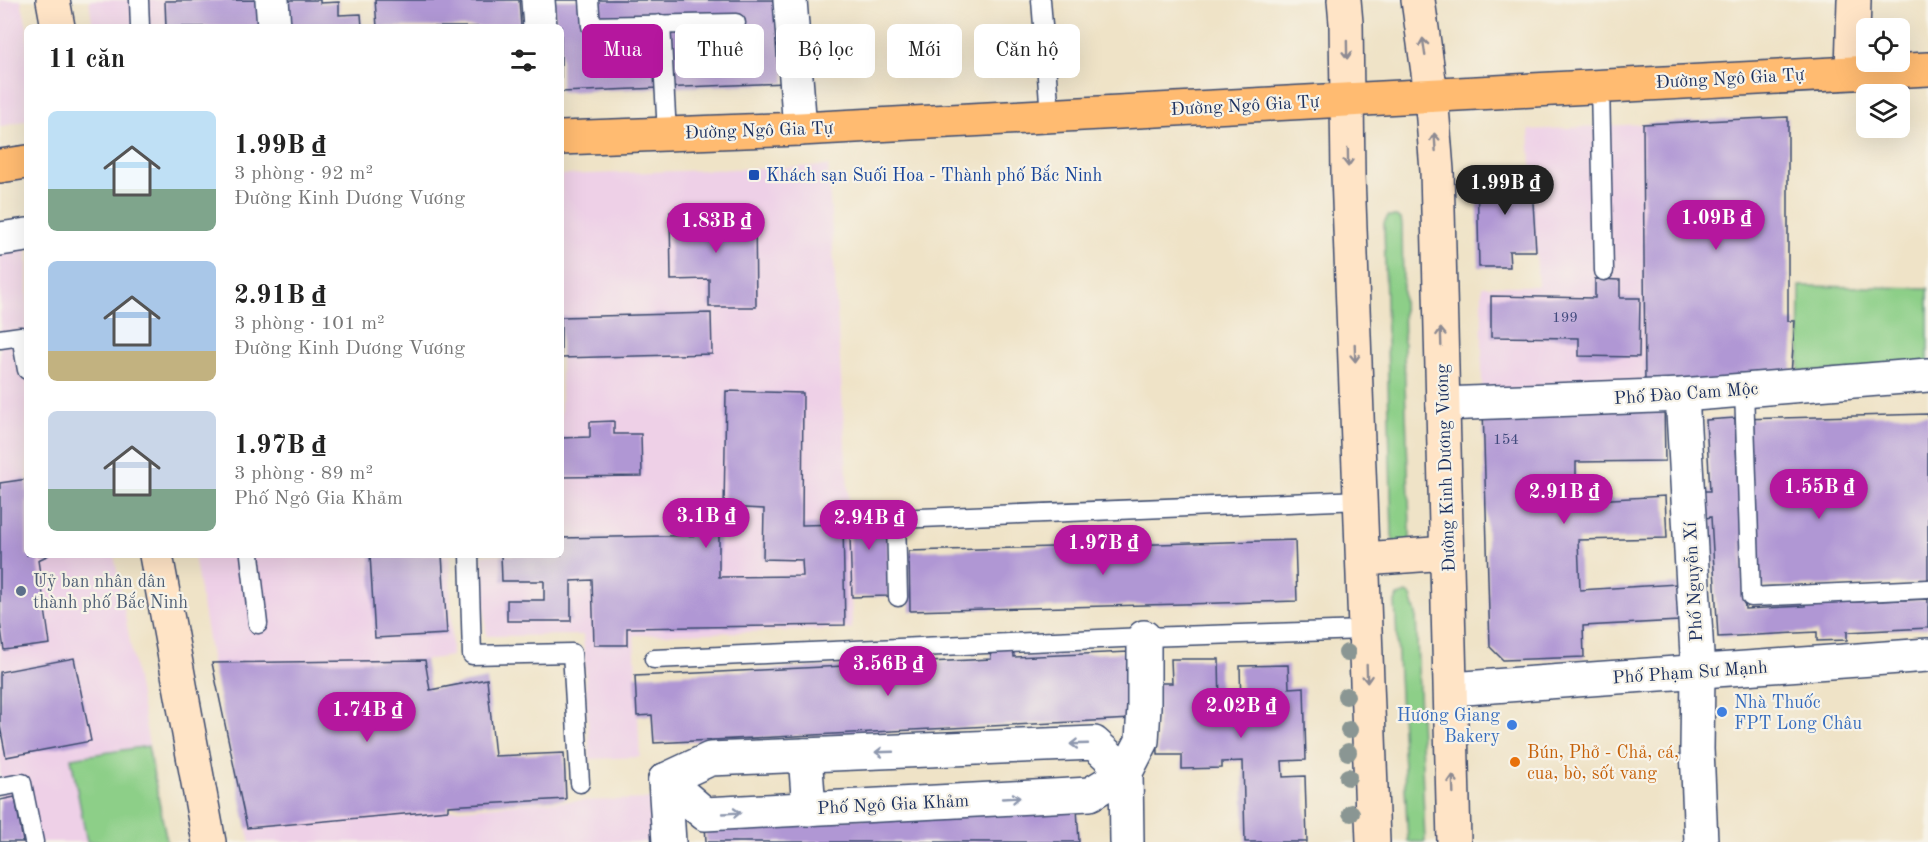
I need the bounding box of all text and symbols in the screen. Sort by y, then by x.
map controls [1856,18,1910,138]
button: locate [1856,18,1910,72]
chip: Mua [582,24,663,78]
chip: Thuê [675,24,764,78]
chip: Bộ lọc [776,24,875,78]
chip: Mới [887,24,962,78]
chip: Căn hộ [974,24,1080,78]
one-way arrow [1419,38,1430,58]
one-way arrow [1341,39,1353,59]
icon: filters [507,44,540,77]
text: 11 căn [48,47,125,73]
street label: Đường Ngô Gia Tự [1655,66,1805,92]
button: layers [1856,84,1910,138]
street label: Đường Ngô Gia Tự [1170,93,1320,119]
street label: Đường Ngô Gia Tự [684,119,834,143]
one-way arrow [1429,132,1440,152]
text: 1.99B ₫ [234,133,326,159]
icon: home [96,135,168,207]
one-way arrow [1342,148,1354,168]
text: 3 phòng · 92 m² [234,164,373,184]
place label: Khách sạn Suối Hoa - Thành phố Bắc Ninh [766,164,1103,185]
pin: 1.99B ₫ [1450,165,1560,216]
marker: Khách sạn Suối Hoa - Thành phố Bắc Ninh [747,168,761,182]
text: 1.99B ₫ [1470,174,1540,194]
text: Đường Kinh Dương Vương [234,189,465,209]
pin: 1.09B ₫ [1661,200,1771,251]
pin: 1.83B ₫ [661,203,771,254]
text: 1.09B ₫ [1681,209,1751,229]
text: 1.83B ₫ [681,212,751,232]
text: 2.91B ₫ [234,283,326,309]
icon: home [96,285,168,357]
house number: 199 [1552,311,1578,326]
text: 3 phòng · 101 m² [234,314,385,334]
one-way arrow [1435,327,1447,347]
text: Đường Kinh Dương Vương [234,339,465,359]
one-way arrow [1350,343,1361,363]
street label: Đường Kinh Dương Vương [1433,363,1459,572]
street label: Phố Đào Cam Mộc [1613,379,1759,408]
text: 1.97B ₫ [234,433,326,459]
house number: 154 [1493,433,1519,448]
icon: home [96,435,168,507]
text: 3 phòng · 89 m² [234,464,373,484]
pin: 1.55B ₫ [1764,469,1874,520]
pin: 2.91B ₫ [1509,474,1619,525]
text: 1.55B ₫ [1784,478,1854,498]
text: 2.91B ₫ [1529,483,1599,503]
text: Phố Ngô Gia Khảm [234,489,403,509]
pin: 3.1B ₫ [657,498,755,549]
pin: 2.94B ₫ [814,500,924,551]
text: 3.1B ₫ [677,507,735,527]
text: 2.94B ₫ [834,509,904,529]
street label: Phố Nguyễn Xí [1680,521,1706,642]
pin: 1.97B ₫ [1048,525,1158,576]
text: 1.97B ₫ [1068,534,1138,554]
place label: Uỷ ban nhân dân thành phố Bắc Ninh [33,573,188,612]
marker: Uỷ ban nhân dân thành phố Bắc Ninh [14,584,28,598]
pin: 3.56B ₫ [833,646,943,697]
text: 3.56B ₫ [853,655,923,675]
street label: Phố Phạm Sư Mạnh [1612,658,1768,687]
one-way arrow [1361,664,1373,684]
pin: 2.02B ₫ [1186,688,1296,739]
pin: 1.74B ₫ [312,692,422,743]
place label: Nhà Thuốc FPT Long Châu [1734,693,1863,733]
text: 2.02B ₫ [1206,697,1276,717]
text: 1.74B ₫ [332,701,402,721]
marker: Nhà Thuốc FPT Long Châu [1715,705,1729,719]
place label: Hương Giang Bakery [1397,707,1500,746]
marker: Hương Giang Bakery [1505,718,1519,732]
one-way arrow [1069,738,1089,749]
place label: Bún, Phở - Chả, cá, cua, bò, sốt vang [1527,744,1679,783]
one-way arrow [875,746,895,757]
marker: Bún, Phở - Chả, cá, cua, bò, sốt vang [1508,755,1522,769]
one-way arrow [1447,774,1458,794]
street label: Phố Ngô Gia Khảm [817,791,969,818]
one-way arrow [1001,793,1020,804]
one-way arrow [722,807,742,818]

